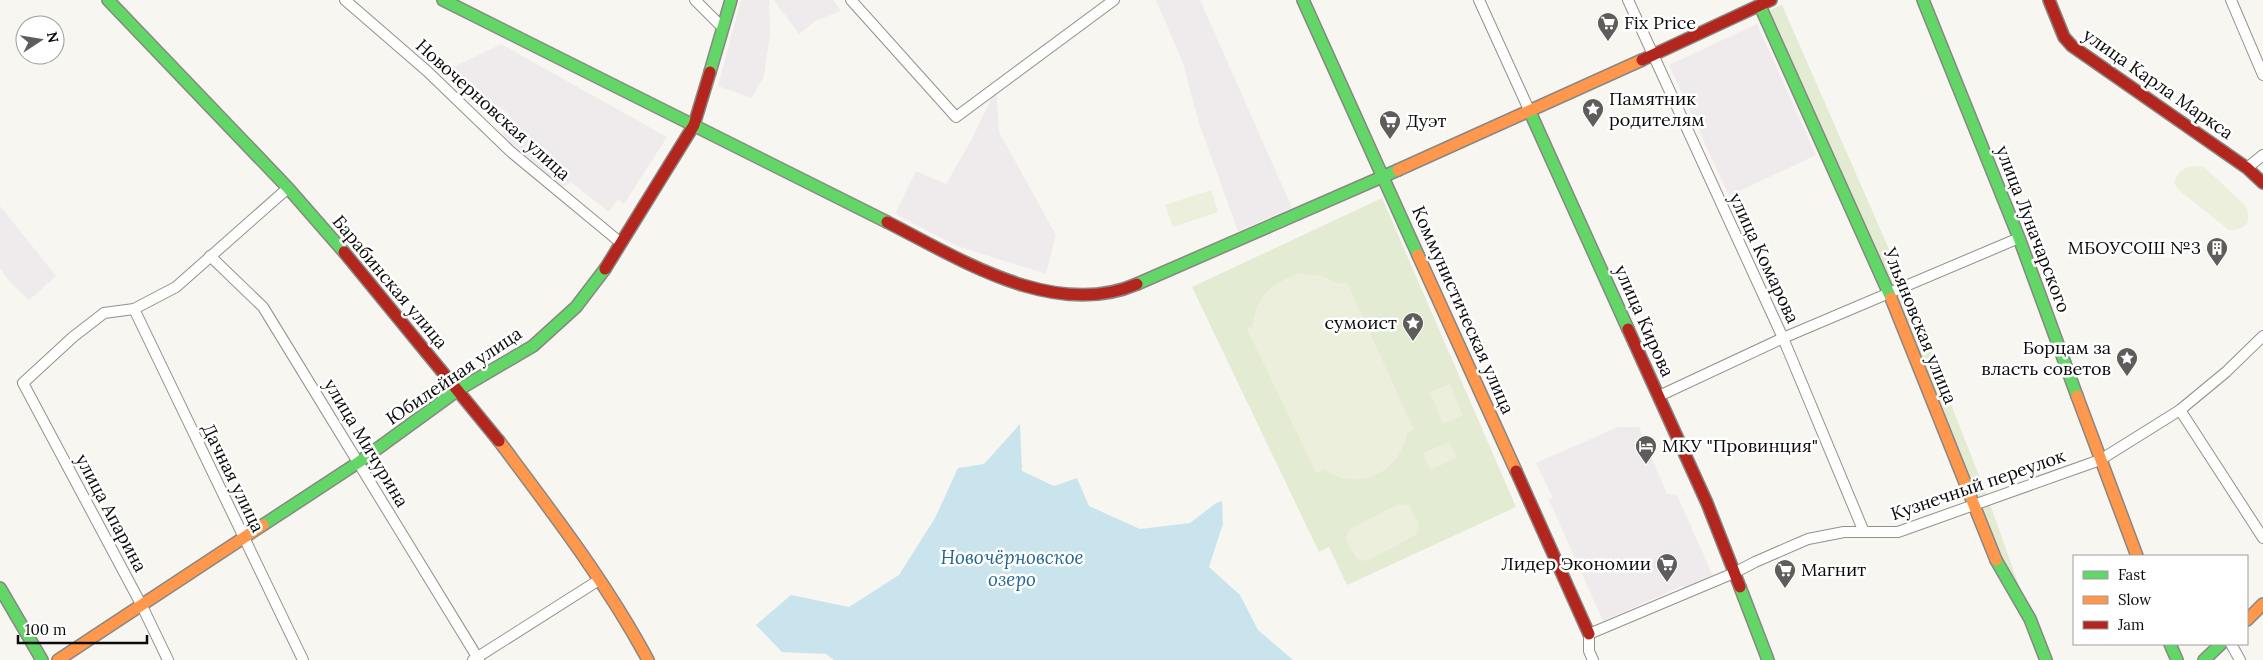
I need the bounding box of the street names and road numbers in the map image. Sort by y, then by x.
street label: улица Карла Маркса [2079,23,2238,144]
street label: Новочерновская улица [411,34,576,185]
street label: улица Луначарского [1991,142,2076,316]
street label: улица Комарова [1724,189,1805,327]
street label: Коммунистическая улица [1407,202,1520,417]
street label: Барабинская улица [328,210,453,353]
street label: Ульяновская улица [1878,243,1962,407]
street label: улица Кирова [1610,261,1679,380]
street label: Юбилейная улица [381,322,526,430]
street label: улица Мичурина [319,374,414,511]
street label: Дачная улица [197,419,270,536]
street label: Кузнечный переулок [1888,444,2068,525]
street label: улица Апарина [71,450,152,576]

